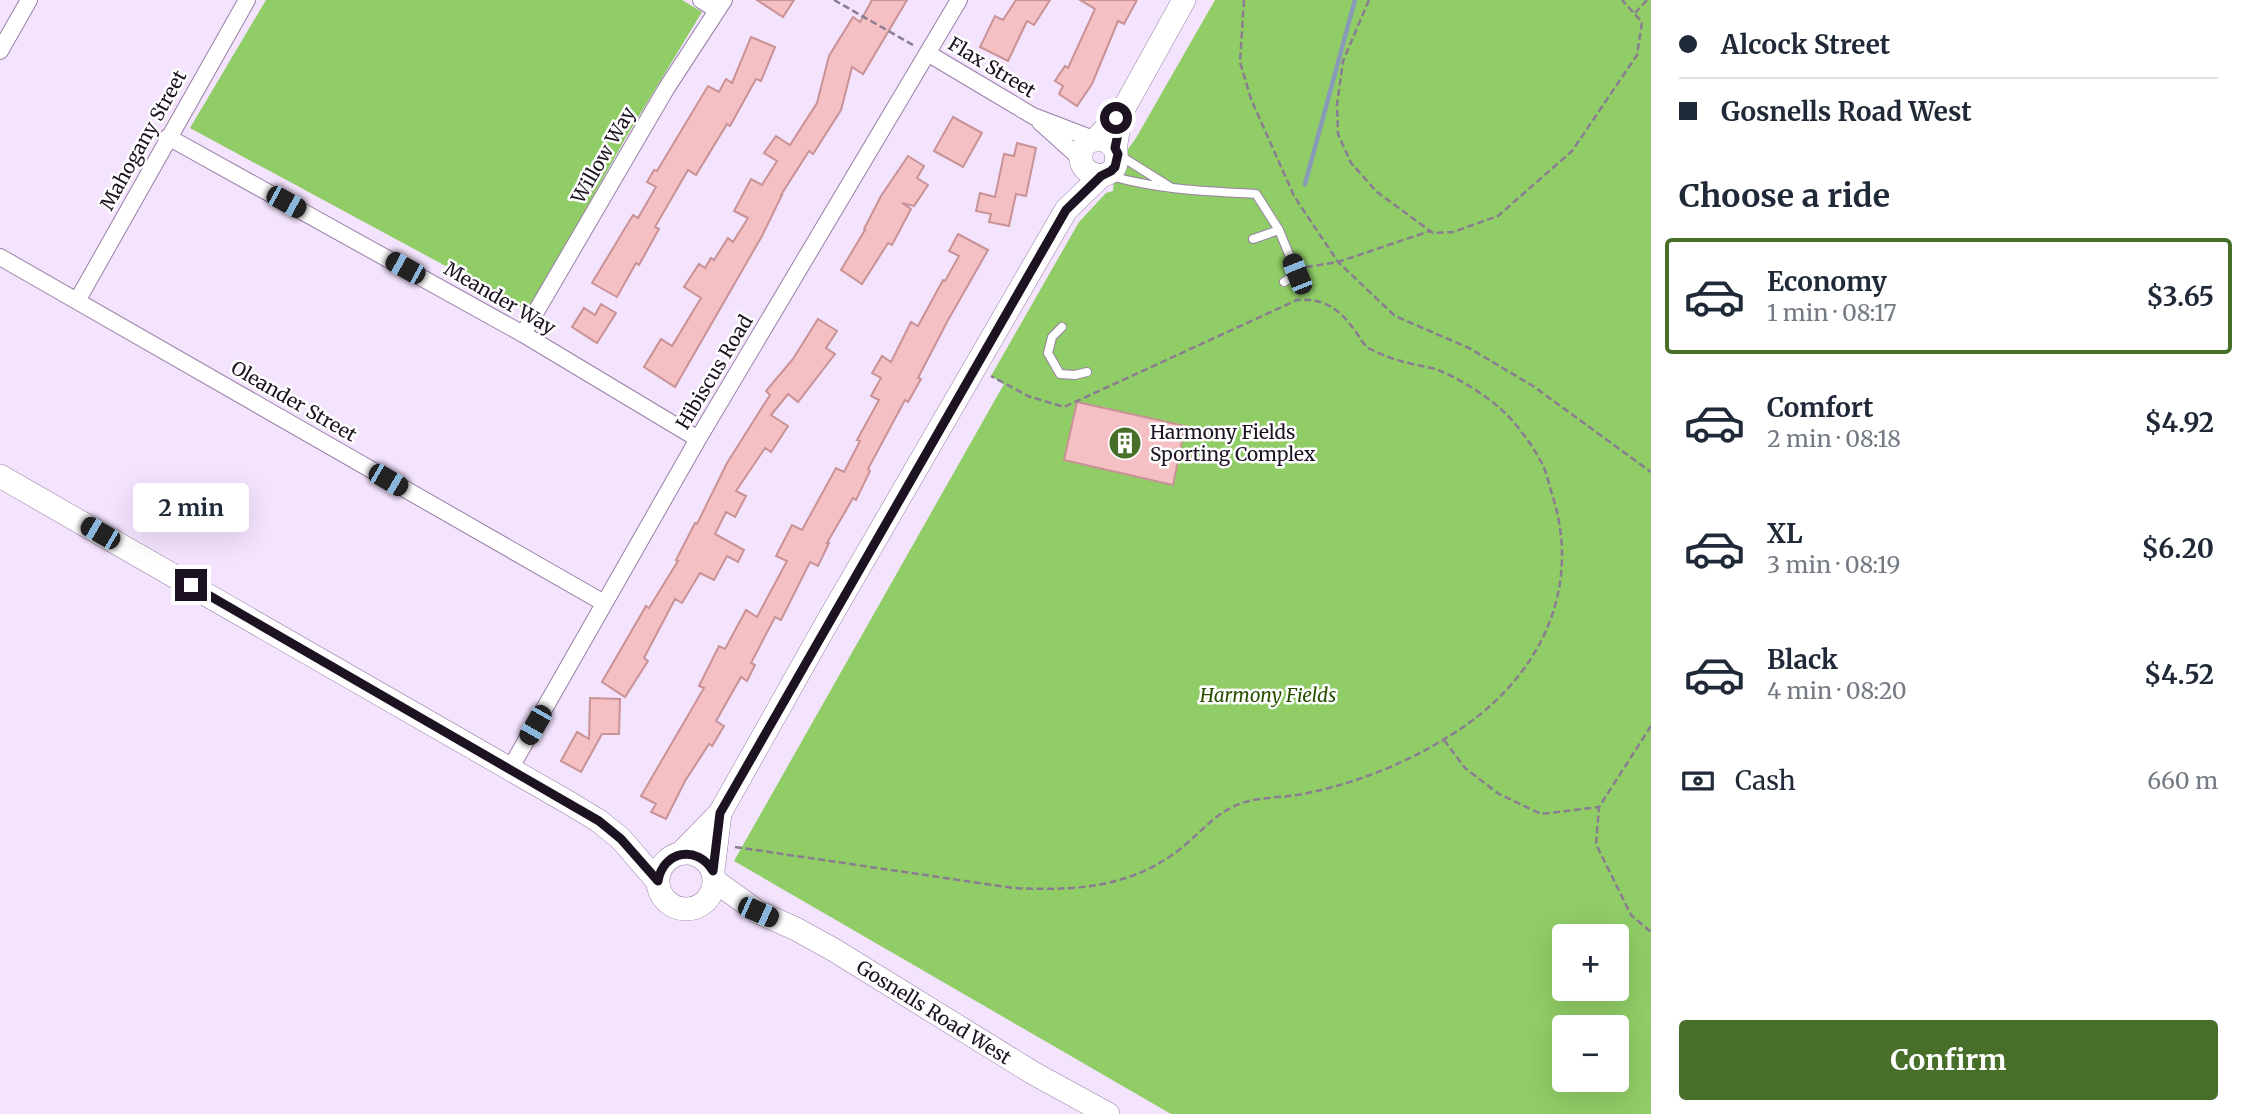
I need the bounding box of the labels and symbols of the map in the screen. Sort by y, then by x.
street label: Flax Street [944,31,1041,103]
street label: Mahogany Street [95,65,192,214]
route start [1100,102,1132,134]
street label: Willow Way [565,103,640,208]
car [263,183,310,221]
car [382,249,429,287]
car [1280,251,1315,297]
street label: Meander Way [440,256,560,340]
street label: Hibiscus Road [670,310,758,434]
street label: Oleander Street [227,355,362,447]
place label: Harmony Fields Sporting Complex [1150,420,1316,466]
building icon: Harmony Fields Sporting Complex [1106,424,1144,462]
car [365,460,412,500]
callout: 2 min [133,484,249,532]
car [77,513,124,553]
route end [175,569,207,601]
park label: Harmony Fields [1199,683,1336,707]
car [516,702,555,748]
car [735,894,782,930]
street label: Gosnells Road West [852,955,1016,1070]

